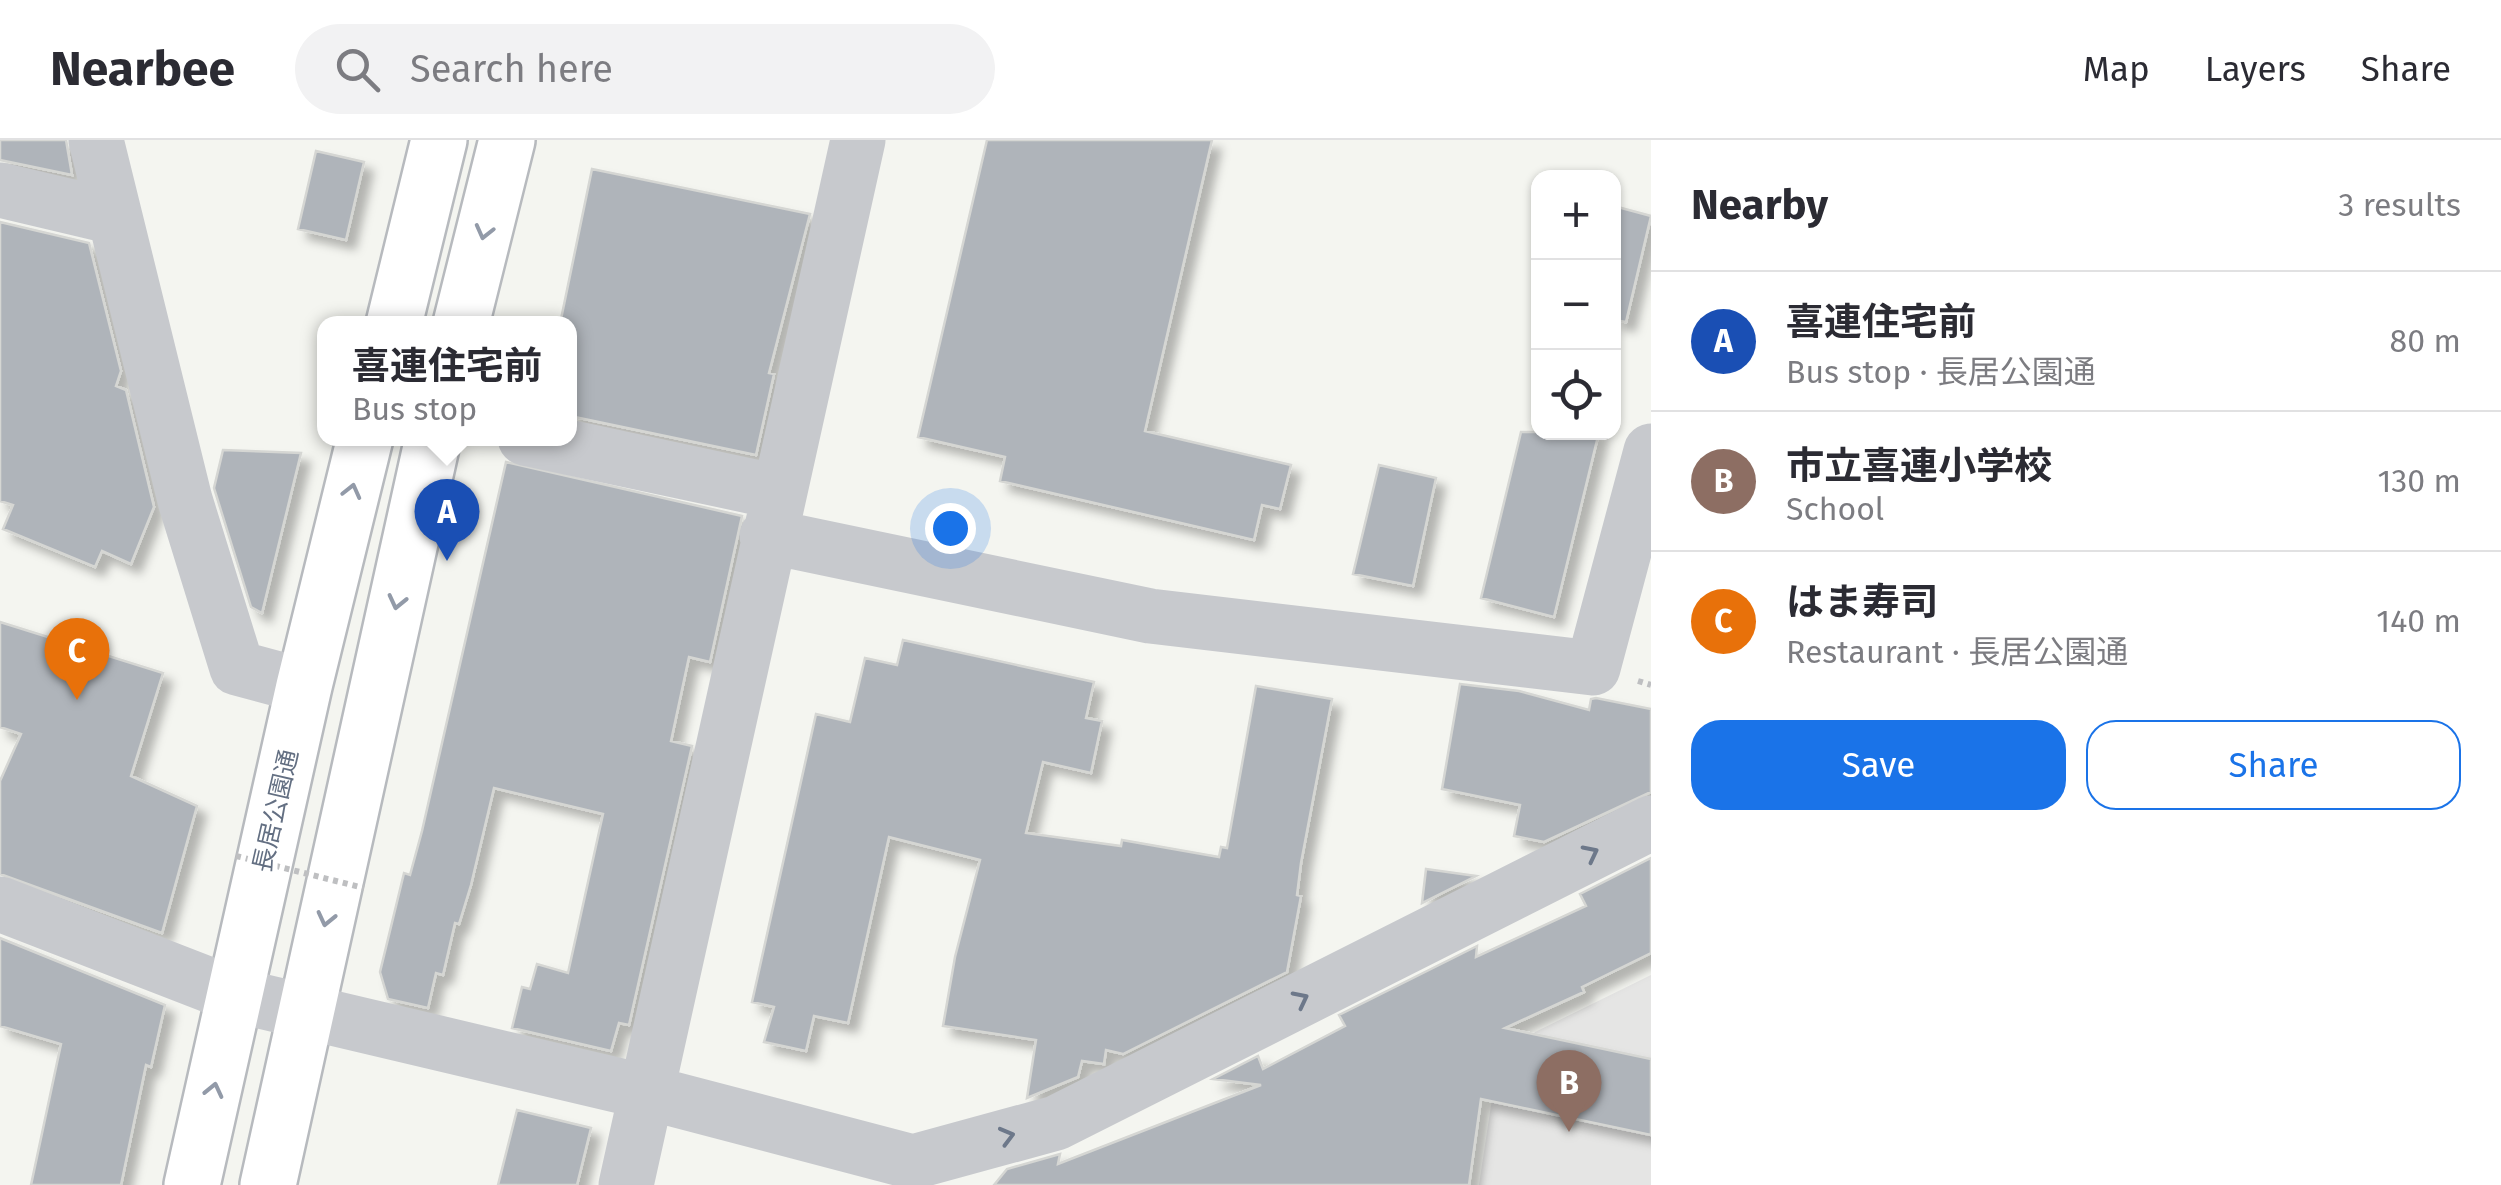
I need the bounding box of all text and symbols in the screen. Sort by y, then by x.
search box [295,24,995,114]
text: Nearbee [50,40,235,98]
icon: search [330,42,385,97]
text: Search here [410,46,613,92]
text: Map [2083,48,2150,90]
text: Layers [2205,48,2306,90]
text: Share [2361,48,2451,90]
map controls [1531,170,1621,440]
button: + [1531,170,1621,260]
text: Nearby [1691,180,1828,230]
text: 3 results [2338,186,2461,224]
one-way arrow [475,223,496,240]
button: − [1531,260,1621,350]
text: 喜連住宅前 [1786,299,1976,345]
popup [317,316,577,446]
text: A [1714,322,1733,360]
text: 80 m [2390,322,2461,360]
text: 喜連住宅前 [352,343,542,389]
button: locate [1531,350,1621,440]
text: Bus stop · 長居公園通 [1786,353,2096,391]
text: Bus stop [352,390,477,428]
text: 市立喜連小学校 [1786,443,2052,489]
text: B [1714,462,1733,500]
text: 130 m [2377,462,2461,500]
pin: A [414,478,480,561]
one-way arrow [340,483,361,500]
text: School [1786,490,1884,528]
your location [925,503,976,554]
text: はま寿司 [1786,579,1938,625]
one-way arrow [388,593,409,610]
text: C [1714,602,1733,640]
text: 140 m [2376,602,2461,640]
pin: C [44,618,110,700]
text: Restaurant · 長居公園通 [1786,633,2128,671]
button: Save [1691,720,2066,810]
button: Share [2086,720,2461,810]
street label: 長居公園通 [247,747,305,875]
one-way arrow [1581,846,1599,865]
one-way arrow [317,910,338,927]
one-way arrow [1291,992,1309,1011]
pin: B [1536,1050,1602,1132]
one-way arrow [202,1082,223,1099]
one-way arrow [998,1127,1015,1148]

